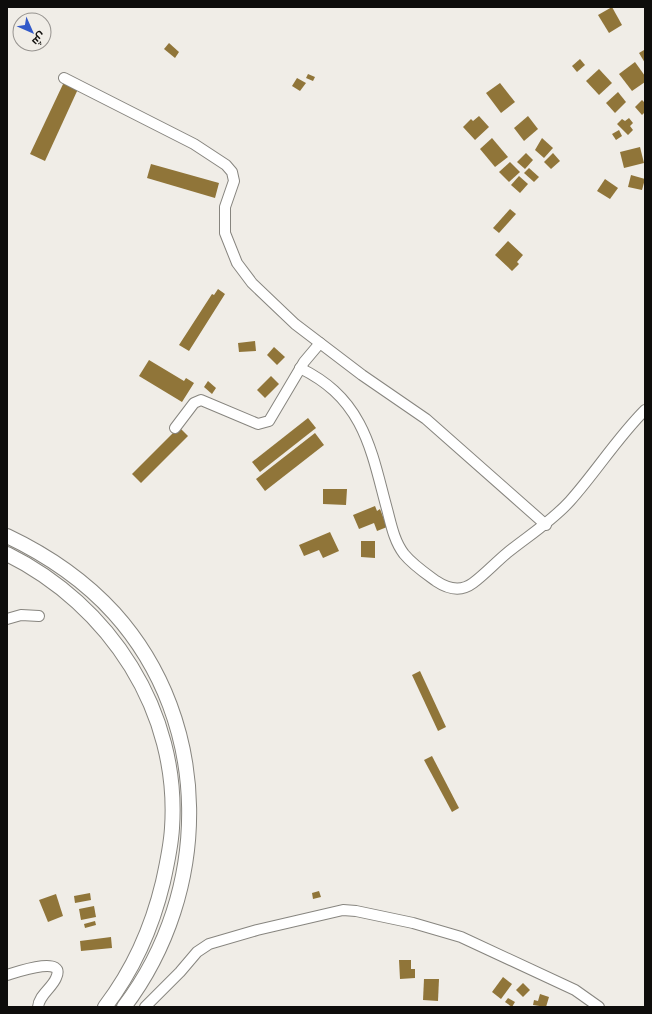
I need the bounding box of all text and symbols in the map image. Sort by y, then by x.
north arrow [12,12,52,52]
text: ش [29,29,49,49]

